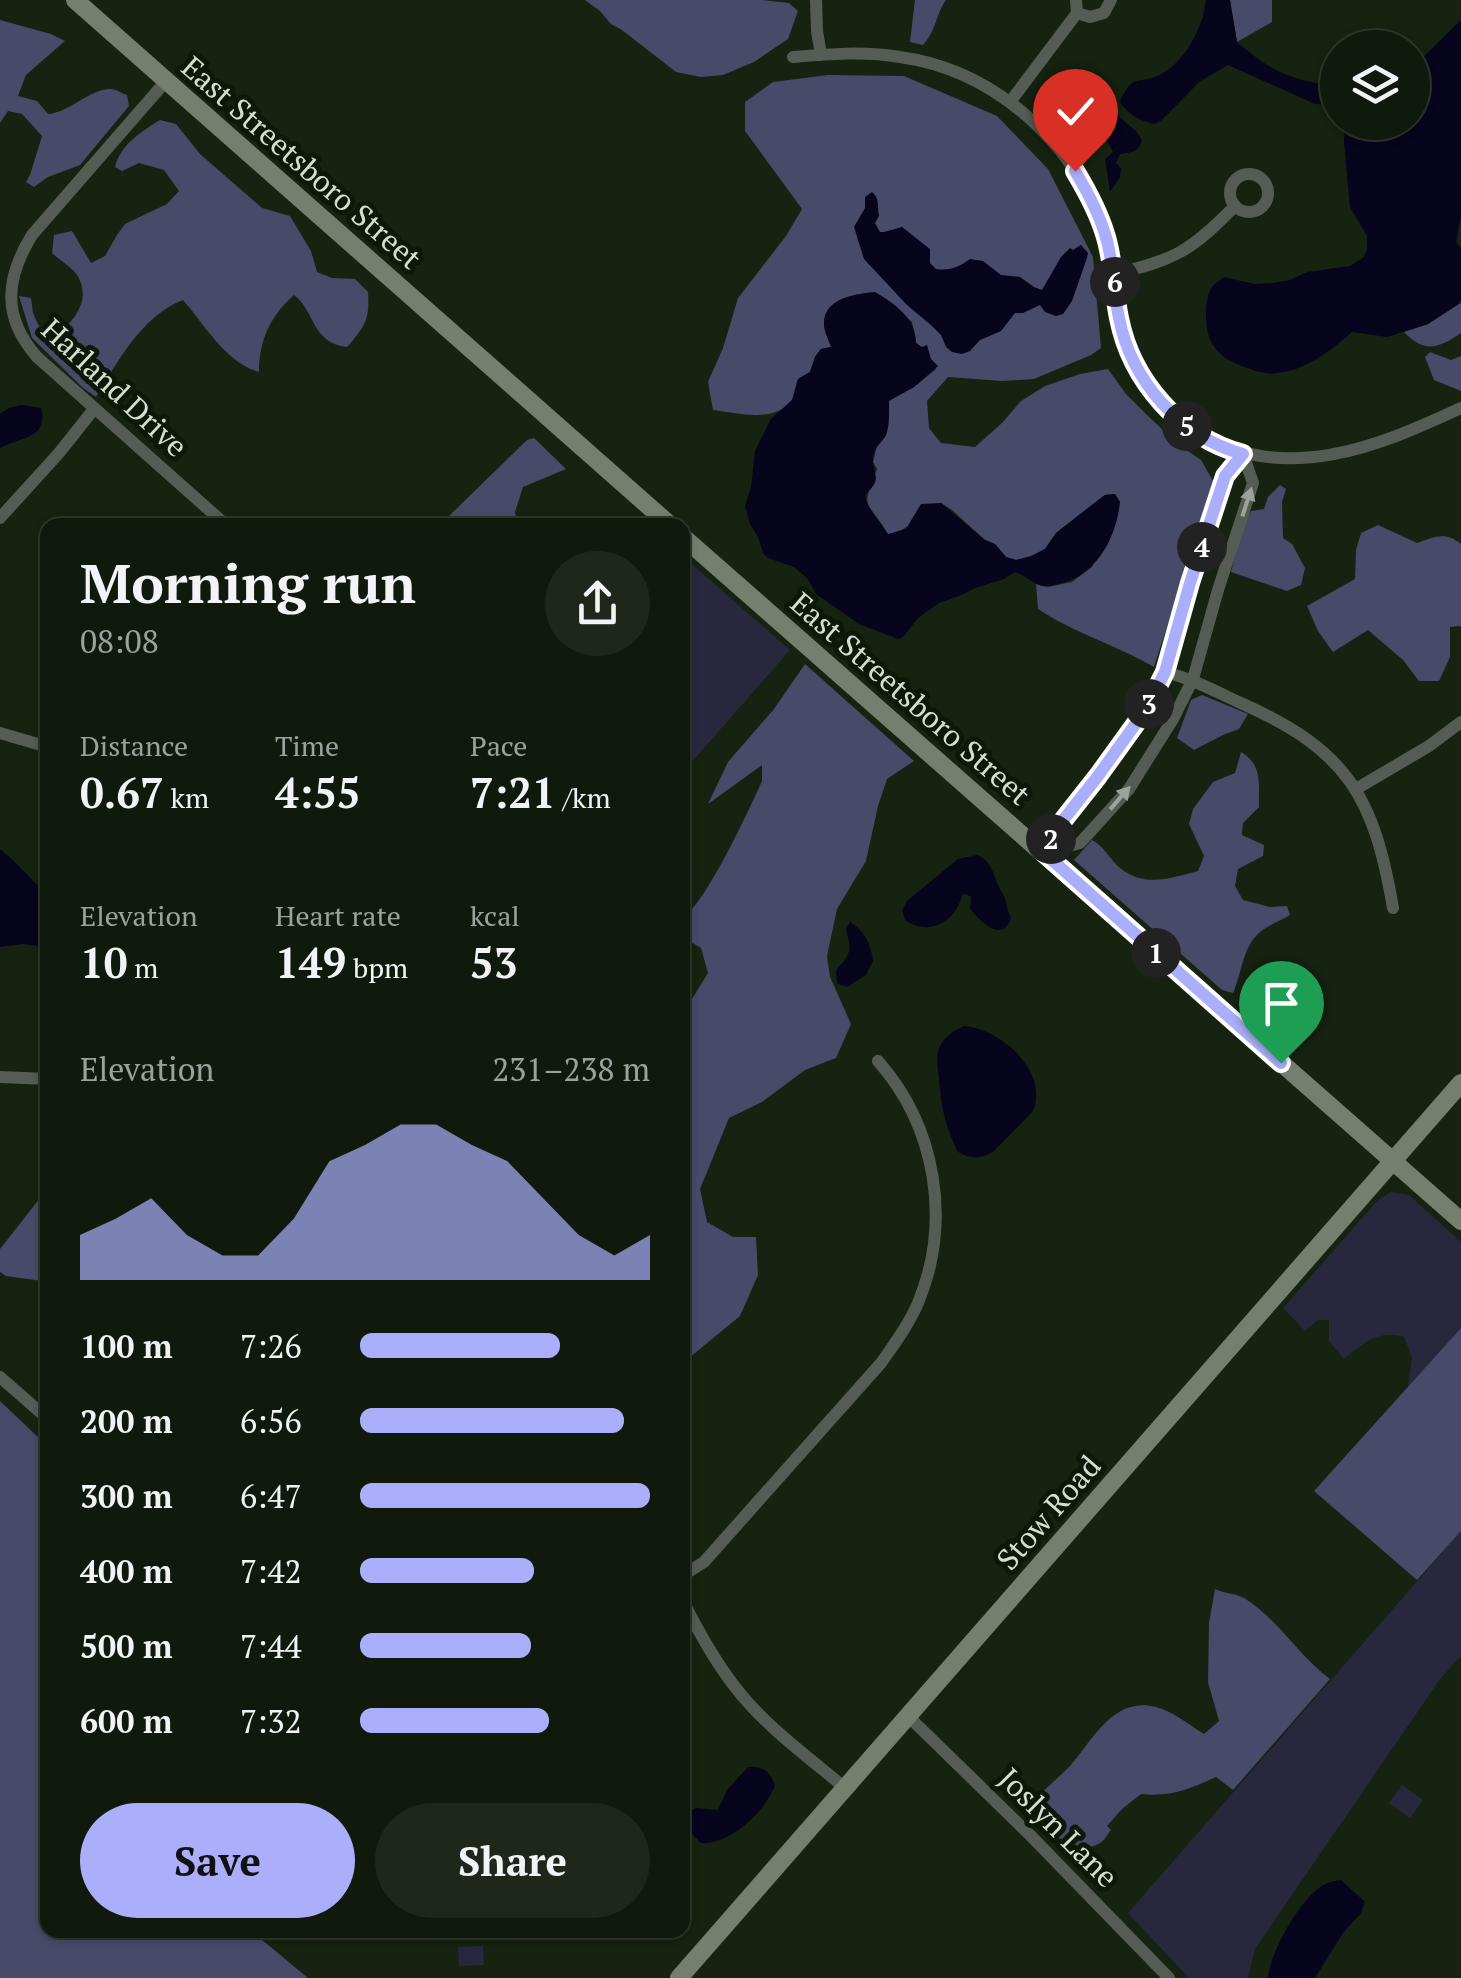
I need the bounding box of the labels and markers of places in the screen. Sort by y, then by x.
pin [1033,69,1118,172]
pin: 6 [1090,257,1140,307]
pin: 5 [1162,401,1212,451]
pin: 4 [1177,522,1227,572]
pin: 3 [1124,679,1174,729]
pin: 2 [1026,814,1076,864]
pin: 1 [1131,928,1181,978]
pin [1239,961,1324,1064]

